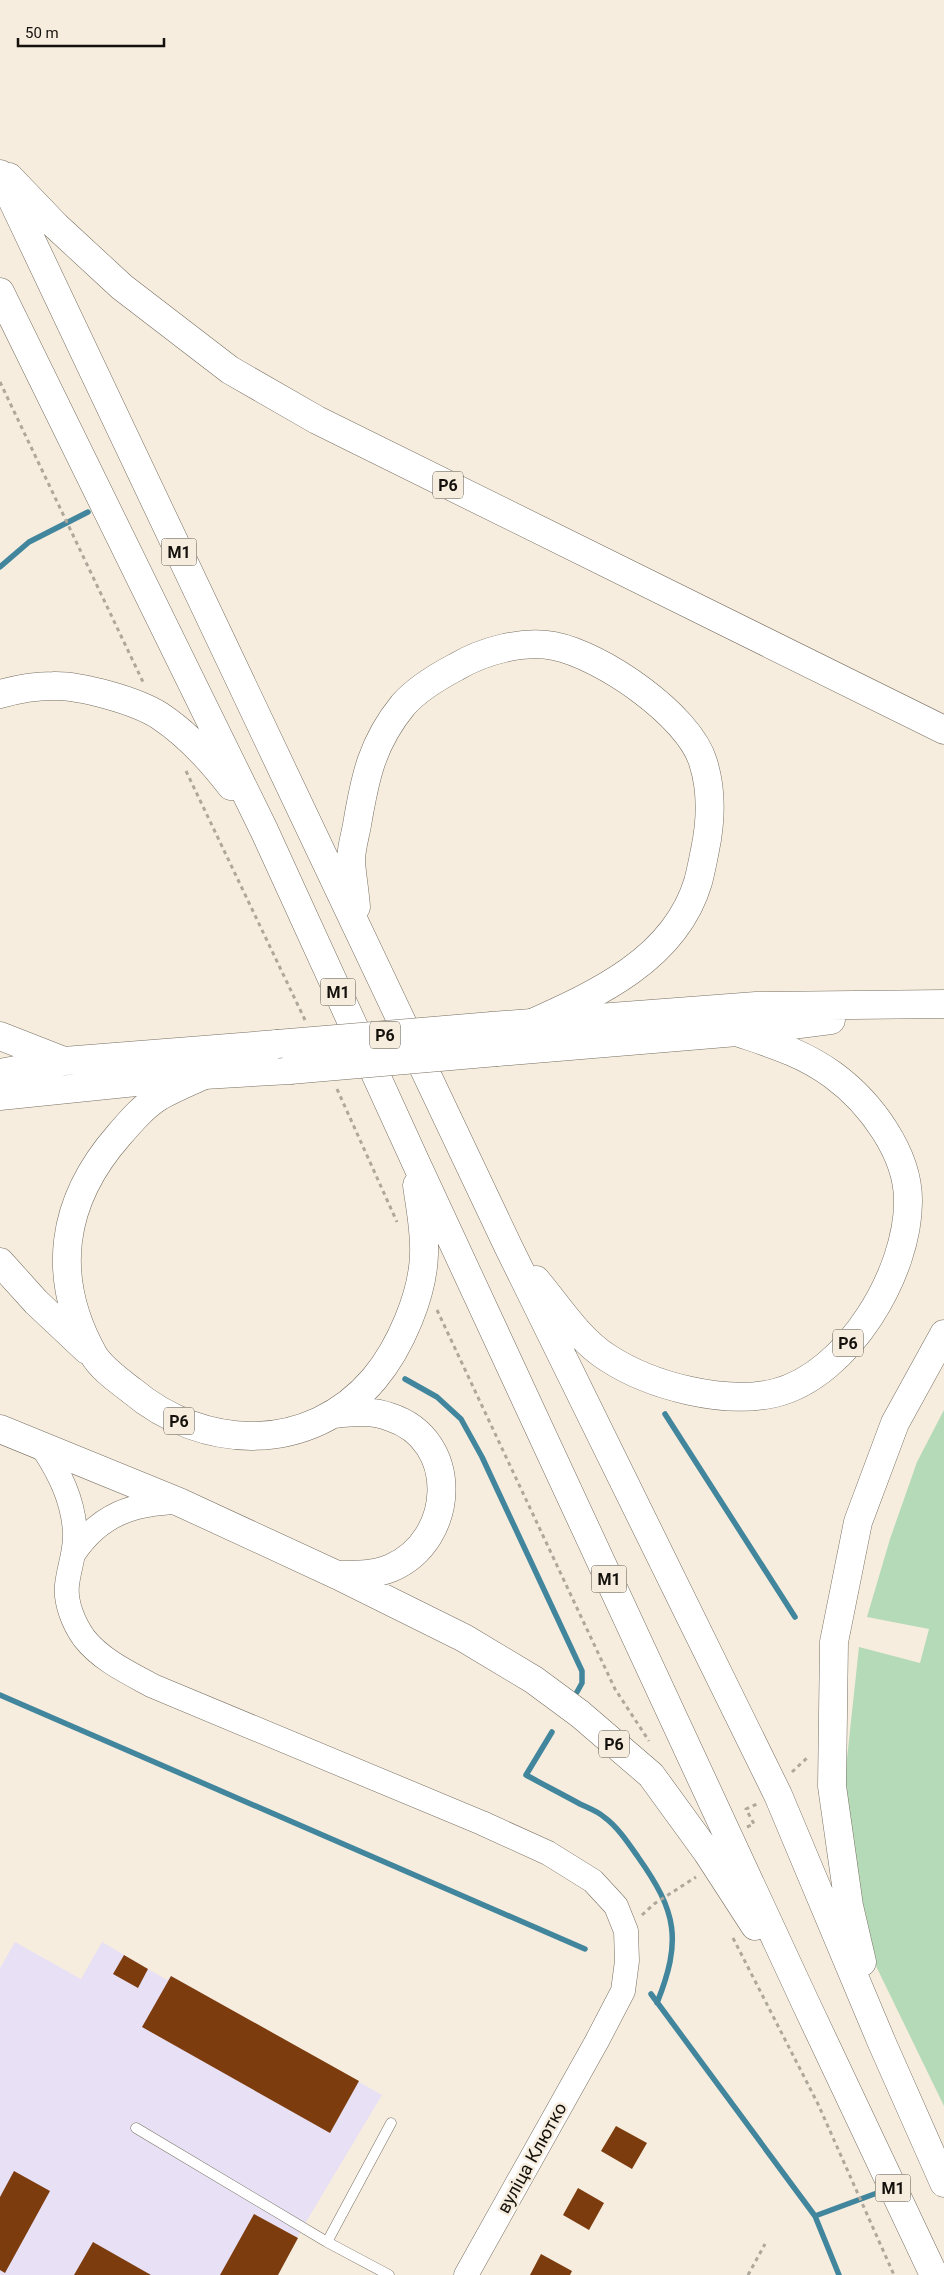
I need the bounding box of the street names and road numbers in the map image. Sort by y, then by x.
road number: Р6 [433,472,463,498]
road number: М1 [162,538,196,566]
road number: М1 [320,979,356,1006]
road number: Р6 [370,1022,400,1048]
road number: Р6 [833,1330,863,1356]
road number: Р6 [164,1408,194,1434]
road number: М1 [592,1566,626,1592]
road number: Р6 [599,1730,629,1758]
street label: вуліца Клютко [493,2099,571,2217]
road number: М1 [876,2174,910,2202]

